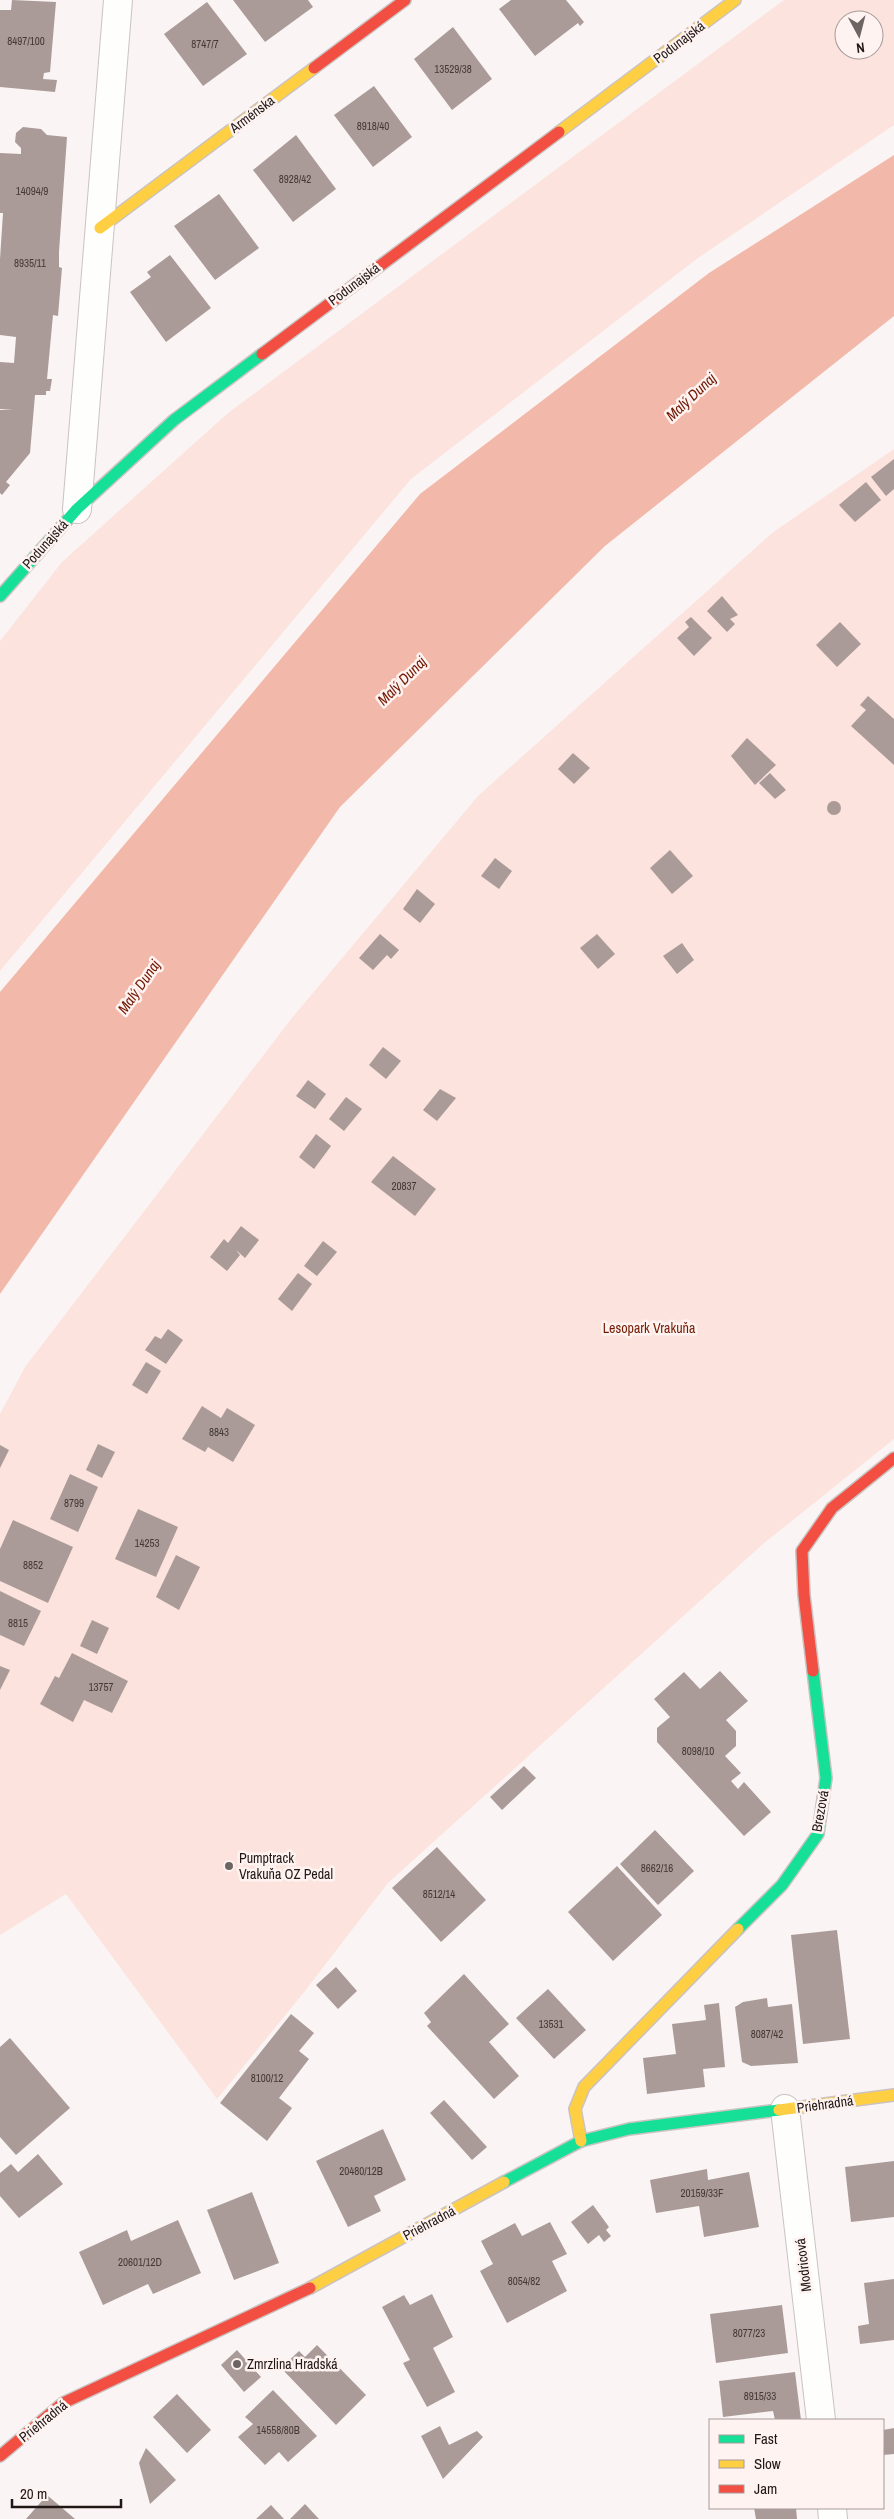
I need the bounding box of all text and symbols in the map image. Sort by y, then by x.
north arrow [834,10,884,60]
street label: Podunajská [650,16,709,67]
house number: 8497/100 [7,34,45,48]
house number: 8747/7 [191,37,219,51]
text: N [855,38,866,57]
house number: 13529/38 [434,62,472,76]
street label: Arménska [225,91,279,137]
house number: 8918/40 [357,119,389,133]
house number: 8928/42 [279,172,311,186]
house number: 14094/9 [16,184,48,198]
house number: 8935/11 [14,256,46,270]
street label: Podunajská [325,258,384,309]
water label: Malý Dunaj [661,368,721,425]
street label: Podunajská [18,515,72,572]
water label: Malý Dunaj [372,651,431,710]
water label: Malý Dunaj [112,955,165,1018]
house number: 20837 [391,1179,417,1193]
park label: Lesopark Vrakuňa [603,1319,696,1337]
house number: 8843 [209,1425,229,1439]
house number: 8799 [64,1496,84,1510]
house number: 14253 [134,1536,160,1550]
house number: 8852 [23,1558,43,1572]
house number: 8815 [8,1616,28,1630]
house number: 13757 [88,1680,114,1694]
house number: 8098/10 [682,1744,714,1758]
street label: Brezová [807,1788,833,1833]
place label: Pumptrack Vrakuňa OZ Pedal [239,1849,333,1883]
marker: Pumptrack Vrakuňa OZ Pedal [223,1860,235,1872]
house number: 8662/16 [641,1861,673,1875]
house number: 8512/14 [423,1887,455,1901]
house number: 13531 [538,2017,564,2031]
house number: 8087/42 [751,2027,783,2041]
house number: 8100/12 [251,2071,283,2085]
street label: Priehradná [796,2091,855,2117]
house number: 20480/12B [339,2164,383,2178]
house number: 20159/33F [680,2186,724,2200]
street label: Priehradná [400,2201,459,2244]
street label: Modricová [791,2237,815,2293]
house number: 20601/12D [118,2255,162,2269]
house number: 8054/82 [508,2274,540,2288]
house number: 8077/23 [733,2326,765,2340]
place label: Zmrzlina Hradská [247,2355,338,2373]
marker: Zmrzlina Hradská [231,2358,243,2370]
house number: 8915/33 [744,2389,776,2403]
street label: Priehradná [15,2396,71,2446]
legend [709,2419,884,2509]
house number: 14558/80B [256,2423,300,2437]
text: Fast [754,2428,778,2449]
text: Slow [754,2453,781,2474]
scale bar [12,2476,121,2508]
text: Jam [754,2478,777,2499]
text: 20 m [20,2483,47,2504]

